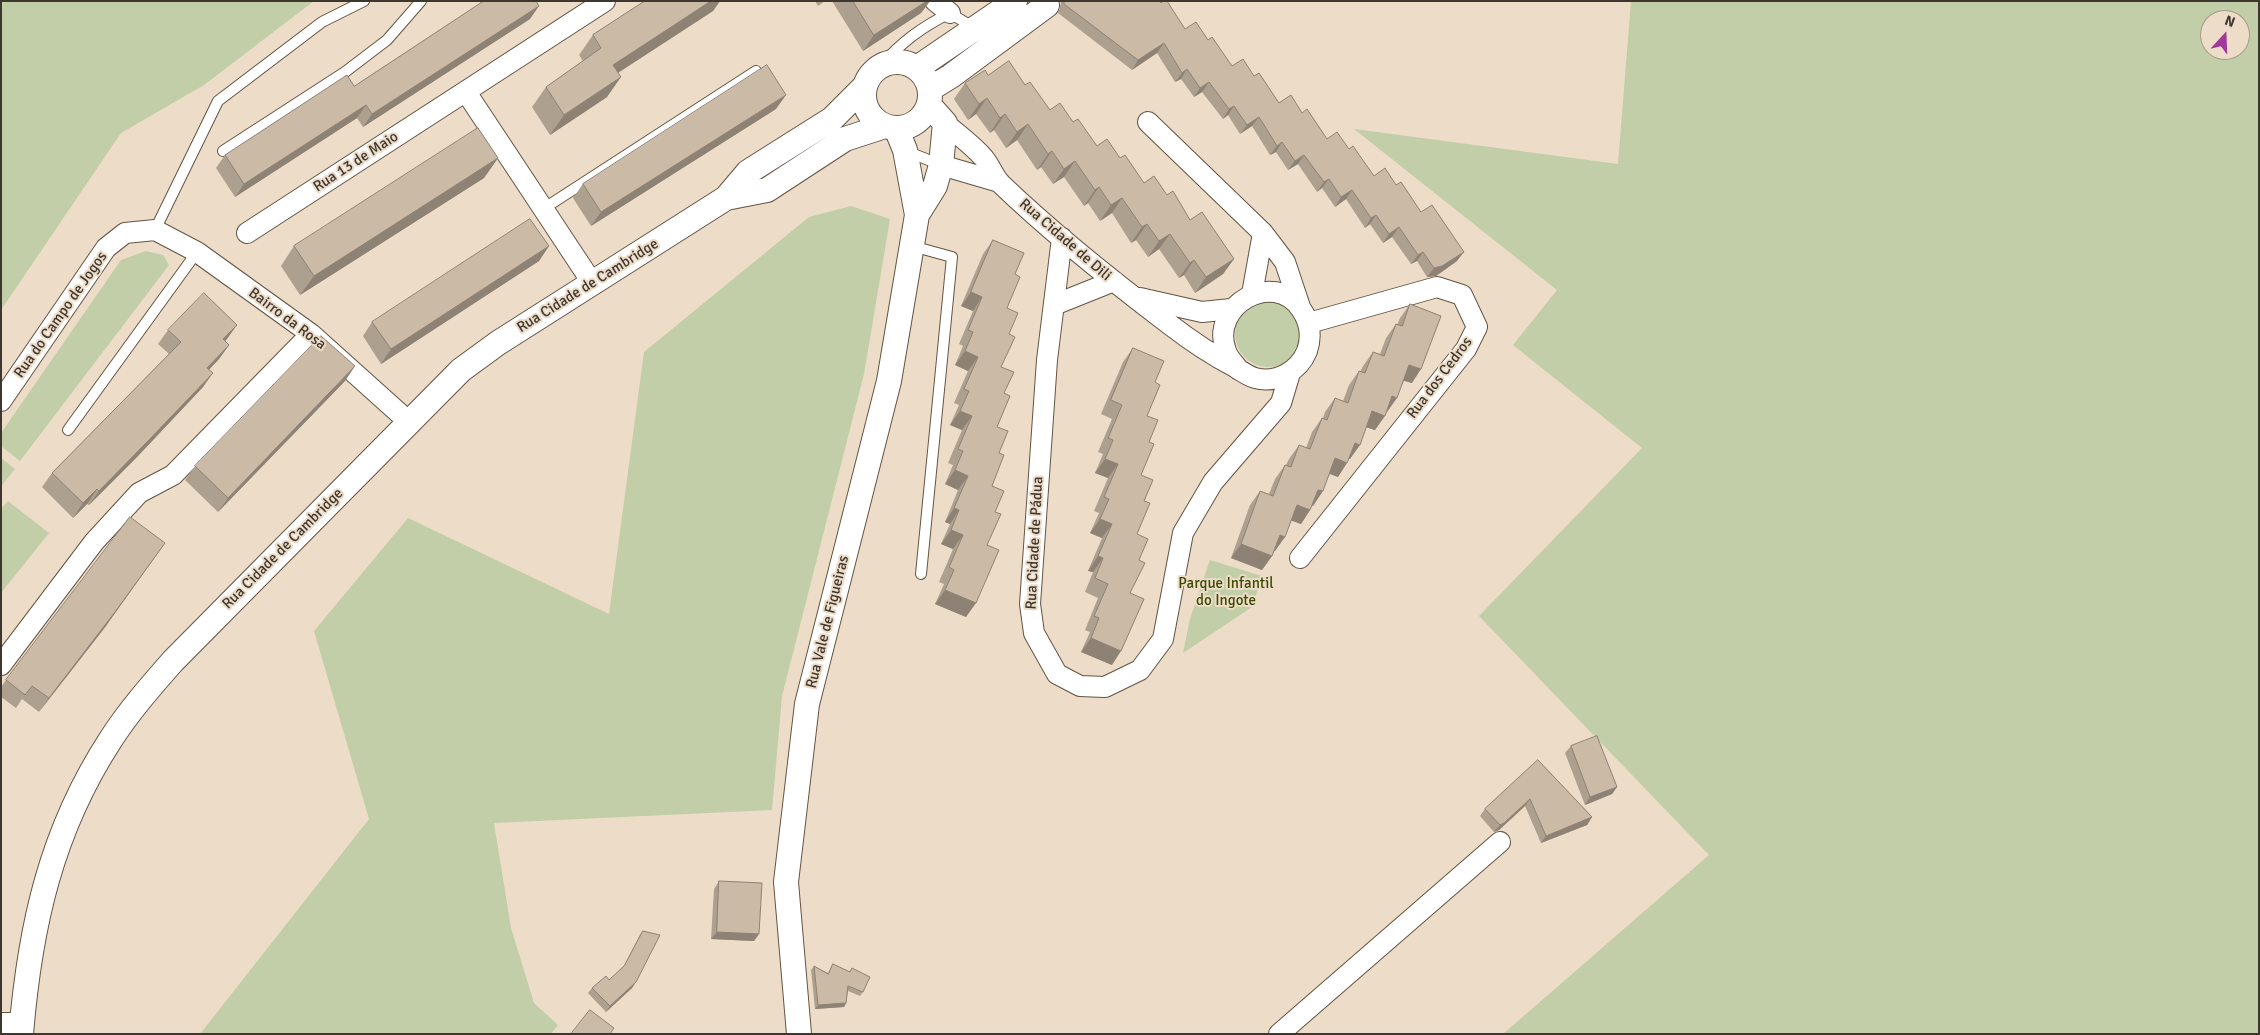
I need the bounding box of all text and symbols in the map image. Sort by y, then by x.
north arrow [2200,10,2250,60]
text: N [2222,12,2237,31]
street label: Rua 13 de Maio [310,128,402,196]
street label: Rua Cidade de Dili [1015,195,1115,285]
street label: Rua Cidade de Cambridge [514,235,662,337]
street label: Rua do Campo de Jogos [11,248,111,382]
street label: Bairro da Rosa [245,284,329,354]
street label: Rua dos Cedros [1404,334,1476,422]
street label: Rua Cidade de Pádua [1023,476,1047,610]
street label: Rua Cidade de Cambridge [219,485,347,613]
street label: Rua Vale de Figueiras [803,554,853,690]
park label: Parque Infantil do Ingote [1178,575,1274,610]

